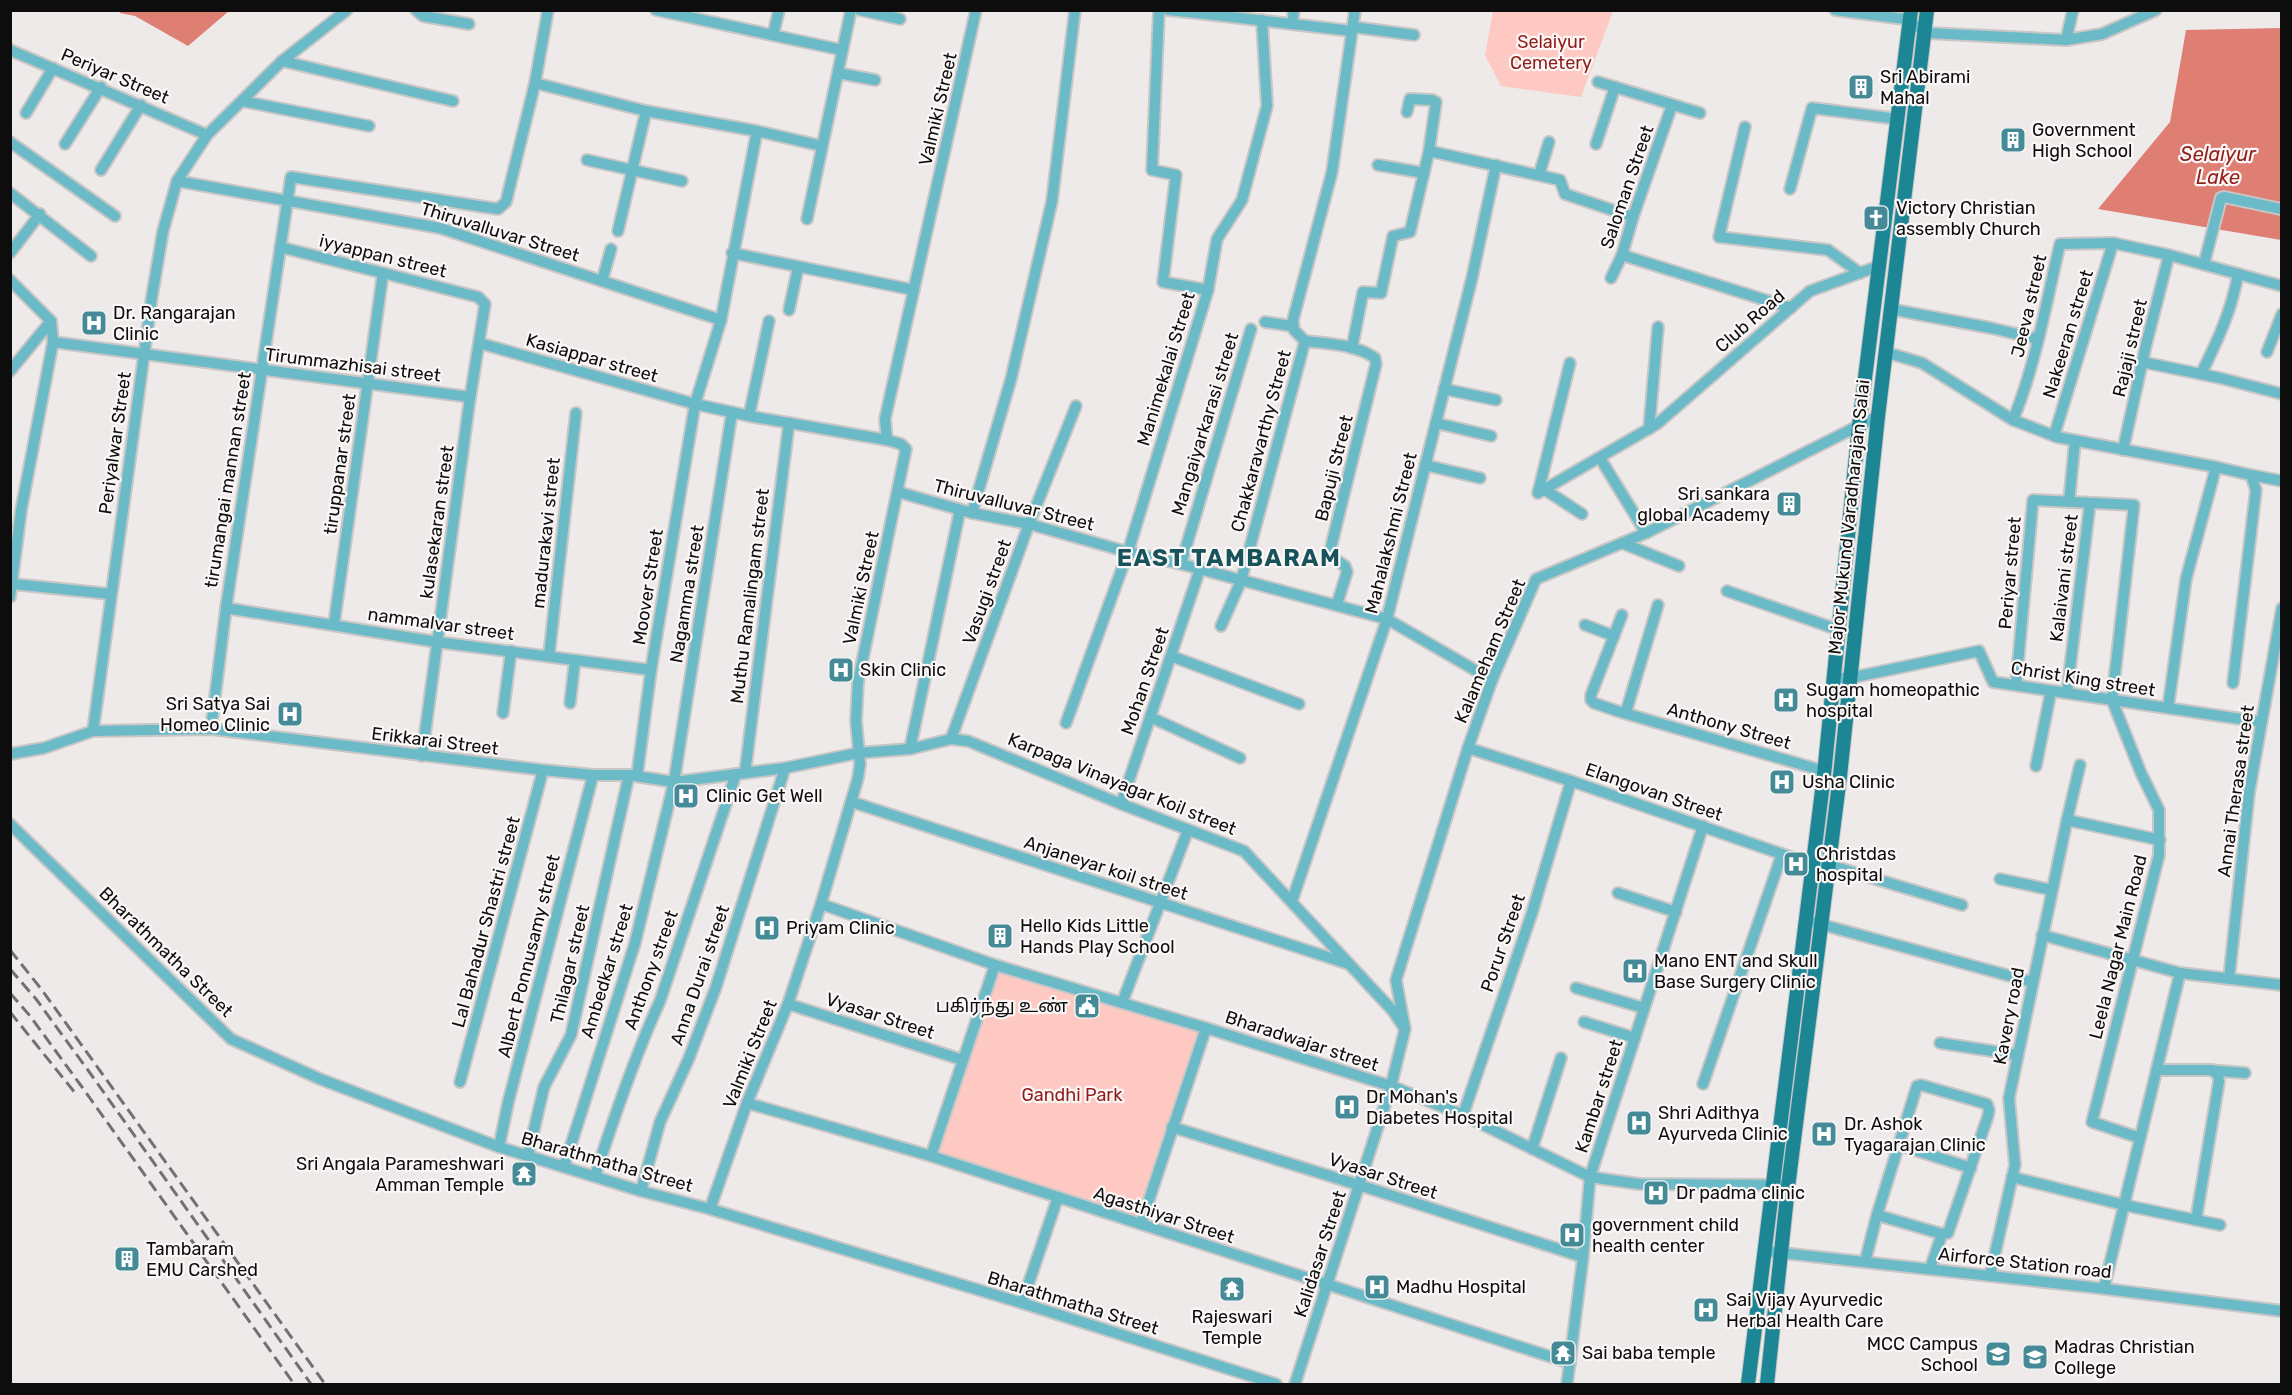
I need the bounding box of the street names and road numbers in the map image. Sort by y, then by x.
street label: Periyar Street [58,43,172,109]
street label: Valmiki Street [914,50,962,168]
street label: Saloman Street [1596,122,1658,252]
street label: Thiruvalluvar Street [418,197,582,267]
street label: iyyappan street [317,230,449,282]
street label: Jeeva street [2006,252,2052,360]
street label: Nakeeran street [2038,267,2098,401]
street label: Club Road [1711,285,1789,357]
street label: Manimekalai Street [1132,289,1200,449]
street label: Rajaji street [2108,297,2152,399]
street label: Kasiappar street [523,329,661,387]
street label: Mangaiyarkarasi street [1167,330,1243,518]
street label: Tirummazhisai street [264,343,442,387]
street label: Chakkaravarthy Street [1226,348,1296,534]
street label: Periyalwar Street [94,370,136,516]
street label: tirumangai mannan street [200,370,256,590]
street label: Major Mukund Varadharajan Salai [1824,378,1874,656]
street label: tiruppanar street [319,392,361,536]
street label: Bapuji Street [1310,412,1358,524]
street label: kulasekaran street [415,444,459,600]
street label: Mahalakshmi Street [1360,450,1422,616]
street label: madurakavi street [527,456,565,610]
street label: Thiruvalluvar Street [931,474,1097,536]
street label: Muthu Ramalingam street [726,487,774,705]
street label: Kalaivani street [2045,513,2083,643]
street label: Periyar street [1994,516,2026,630]
street label: Nagamma street [665,523,709,665]
street label: Moover Street [628,527,668,647]
street label: Valmiki Street [838,529,884,647]
street label: Vasugi street [958,536,1016,648]
street label: Kalameham Street [1450,576,1530,726]
street label: nammalvar street [366,603,516,645]
street label: Mohan Street [1116,624,1174,738]
street label: Christ King street [2009,657,2157,701]
street label: Anthony Street [1665,698,1793,754]
street label: Annai Therasa street [2213,704,2259,878]
street label: Erikkarai Street [370,722,500,760]
street label: Karpaga Vinayagar Koil street [1005,728,1239,840]
street label: Elangovan Street [1582,758,1726,826]
street label: Lal Bahadur Shastri street [447,814,525,1030]
street label: Anjaneyar koil street [1021,831,1191,905]
street label: Albert Ponnusamy street [493,852,565,1060]
street label: Leela Nagar Main Road [2084,852,2152,1042]
street label: Bharathmatha Street [94,882,238,1022]
street label: Porur Street [1476,891,1530,995]
street label: Ambedkar street [576,901,638,1041]
street label: Thilagar street [546,902,594,1026]
street label: Anna Durai street [666,902,734,1048]
street label: Anthony street [619,907,683,1033]
street label: Kavery road [1989,966,2029,1066]
street label: Vyasar Street [823,988,937,1044]
street label: Valmiki Street [718,996,782,1112]
street label: Bharadwajar street [1223,1006,1381,1076]
street label: Kambar street [1570,1036,1628,1156]
street label: Bharathmatha Street [519,1127,695,1197]
street label: Vyasar Street [1326,1148,1440,1204]
street label: Agasthiyar Street [1091,1182,1237,1248]
street label: Kalidasar Street [1289,1188,1351,1320]
street label: Airforce Station road [1937,1243,2113,1283]
street label: Bharathmatha Street [985,1267,1161,1339]

